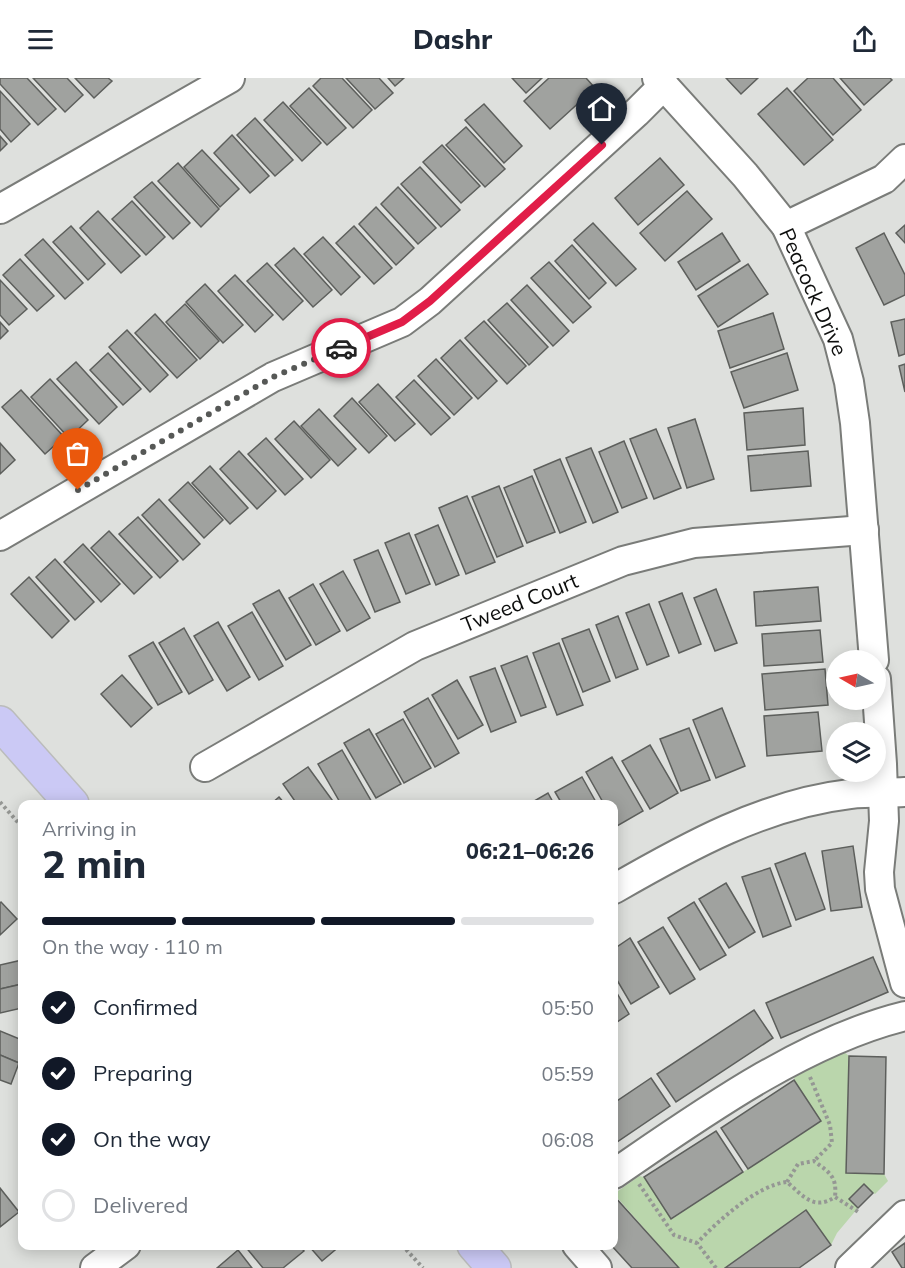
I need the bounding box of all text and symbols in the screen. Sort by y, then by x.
text: Dashr [413,22,492,56]
icon: menu [24,23,57,56]
icon: share [848,23,881,56]
pin [576,83,627,145]
icon: home [585,92,618,125]
street label: Peacock Drive [774,224,854,359]
courier [311,318,371,378]
icon: car [325,332,358,365]
pin [52,428,103,490]
icon: bag [61,437,94,470]
street label: Tweed Court [457,567,582,637]
north arrow [826,650,886,710]
map controls [826,650,886,782]
button: layers [826,722,886,782]
text: Arriving in [42,816,137,841]
text: 06:21–06:26 [466,837,594,865]
text: 2 min [42,839,147,888]
text: On the way · 110 m [42,934,223,959]
icon: check [42,991,75,1024]
text: Confirmed [93,993,198,1021]
text: 05:50 [541,995,594,1020]
icon: check [42,1057,75,1090]
text: Preparing [93,1059,193,1087]
text: 05:59 [541,1061,594,1086]
icon: check [42,1123,75,1156]
text: On the way [93,1125,211,1153]
text: 06:08 [541,1127,594,1152]
text: Delivered [93,1191,188,1219]

